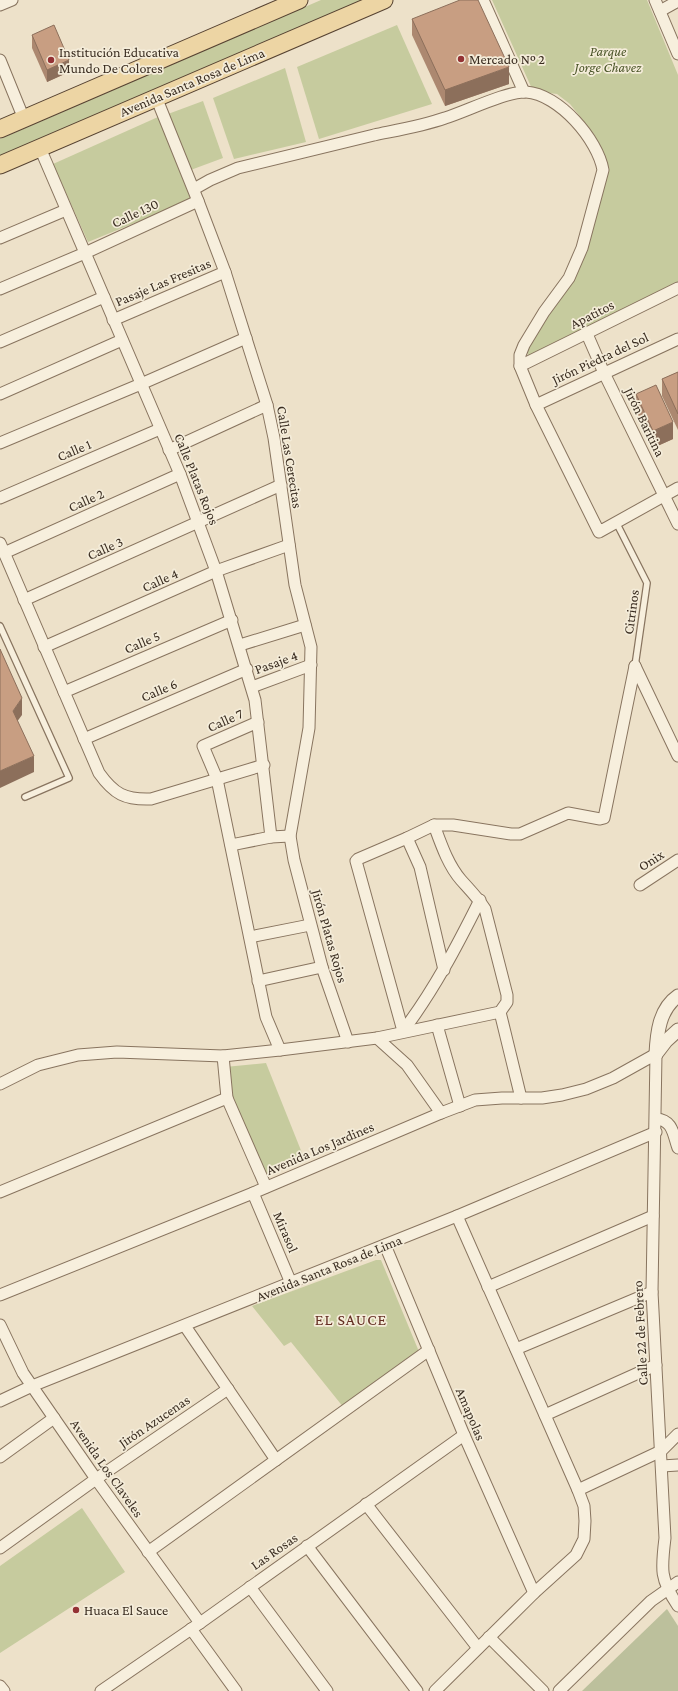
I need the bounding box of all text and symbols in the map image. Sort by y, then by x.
park label: Parque Jorge Chavez [571,43,642,75]
place label: Institución Educativa Mundo De Colores [59,44,180,76]
street label: Avenida Santa Rosa de Lima [117,44,267,120]
place label: Mercado Nº 2 [469,51,545,67]
marker: Mercado Nº 2 [456,54,466,64]
marker: Institución Educativa Mundo De Colores [46,55,56,65]
street label: Calle 130 [109,195,161,231]
street label: Pasaje Las Fresitas [113,255,214,310]
street label: Apatitos [567,296,617,332]
street label: Jirón Piedra del Sol [547,328,651,388]
street label: Jirón Baritina [621,383,669,460]
street label: Calle Las Cerecitas [274,405,306,509]
street label: Calle Platas Rojos [170,431,223,528]
street label: Calle 1 [55,436,94,464]
street label: Calle 2 [66,485,107,515]
street label: Calle 3 [85,533,125,563]
street label: Calle 4 [139,565,181,595]
street label: Citrinos [620,589,642,635]
street label: Calle 5 [122,627,162,657]
street label: Pasaje 4 [252,647,300,678]
street label: Calle 6 [138,675,180,705]
street label: Calle 7 [205,705,246,735]
street label: Onix [635,846,667,874]
street label: Jirón Platas Rojos [308,886,351,985]
street label: Avenida Los Jardines [264,1118,376,1178]
street label: Mirasol [270,1209,302,1255]
street label: Avenida Santa Rosa de Lima [254,1231,405,1305]
street label: Calle 22 de Febrero [629,1280,651,1386]
district label: EL SAUCE [315,1311,387,1328]
street label: Amapolas [453,1385,489,1443]
street label: Jirón Azucenas [114,1391,193,1452]
street label: Avenida Los Claveles [67,1416,147,1520]
street label: Las Rosas [247,1529,301,1573]
place label: Huaca El Sauce [84,1602,168,1618]
marker: Huaca El Sauce [71,1605,81,1615]

